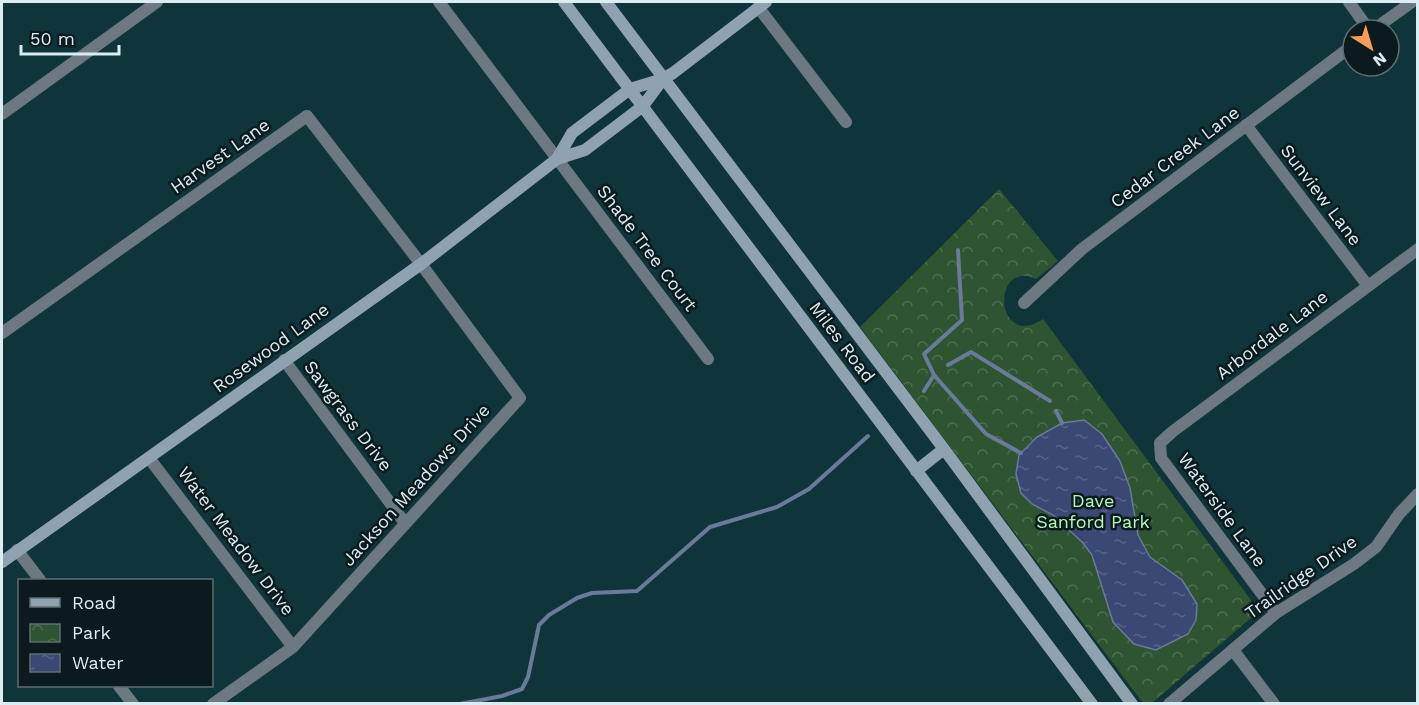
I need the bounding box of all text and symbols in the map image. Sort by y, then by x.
scale bar [21,18,118,56]
north arrow [1341,18,1401,78]
text: 50 m [30,28,75,49]
text: N [1369,48,1390,71]
street label: Cedar Creek Lane [1106,101,1243,212]
street label: Harvest Lane [166,114,273,197]
street label: Sunview Lane [1277,140,1366,249]
street label: Shade Tree Court [593,181,702,315]
street label: Arbordale Lane [1212,286,1332,383]
street label: Miles Road [805,297,880,386]
street label: Rosewood Lane [209,298,333,397]
street label: Sawgrass Drive [300,356,397,475]
street label: Jackson Meadows Drive [337,399,494,570]
street label: Waterside Lane [1174,449,1271,571]
street label: Water Meadow Drive [174,462,299,619]
park label: Dave Sanford Park [1036,490,1150,532]
street label: Trailridge Drive [1241,530,1361,623]
legend [18,579,213,687]
text: Road [72,592,116,613]
text: Park [72,622,111,643]
text: Water [72,652,124,673]

